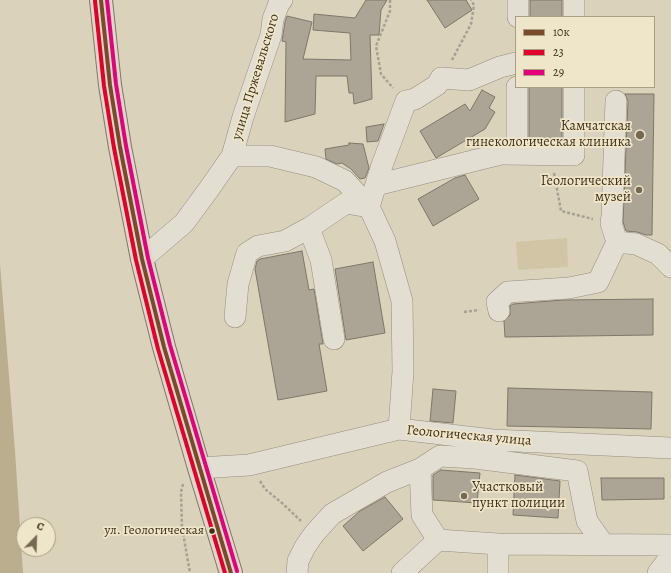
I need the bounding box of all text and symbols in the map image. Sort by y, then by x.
street label: улица Пржевальского [229,12,283,142]
legend [515,16,655,88]
text: 10к [553,24,570,40]
text: 23 [553,44,564,60]
text: 29 [553,64,564,80]
place label: Камчатская гинекологическая клиника [466,119,631,152]
marker: Камчатская гинекологическая клиника [634,129,646,141]
place label: Геологический музей [541,174,631,206]
marker: Геологический музей [634,185,644,195]
street label: Геологическая улица [406,422,532,450]
place label: Участковый пункт полиции [472,480,565,512]
marker: Участковый пункт полиции [459,491,469,501]
north arrow [16,517,56,557]
text: С [34,518,47,535]
place label: ул. Геологическая [104,523,204,539]
marker: ул. Геологическая [207,526,217,536]

